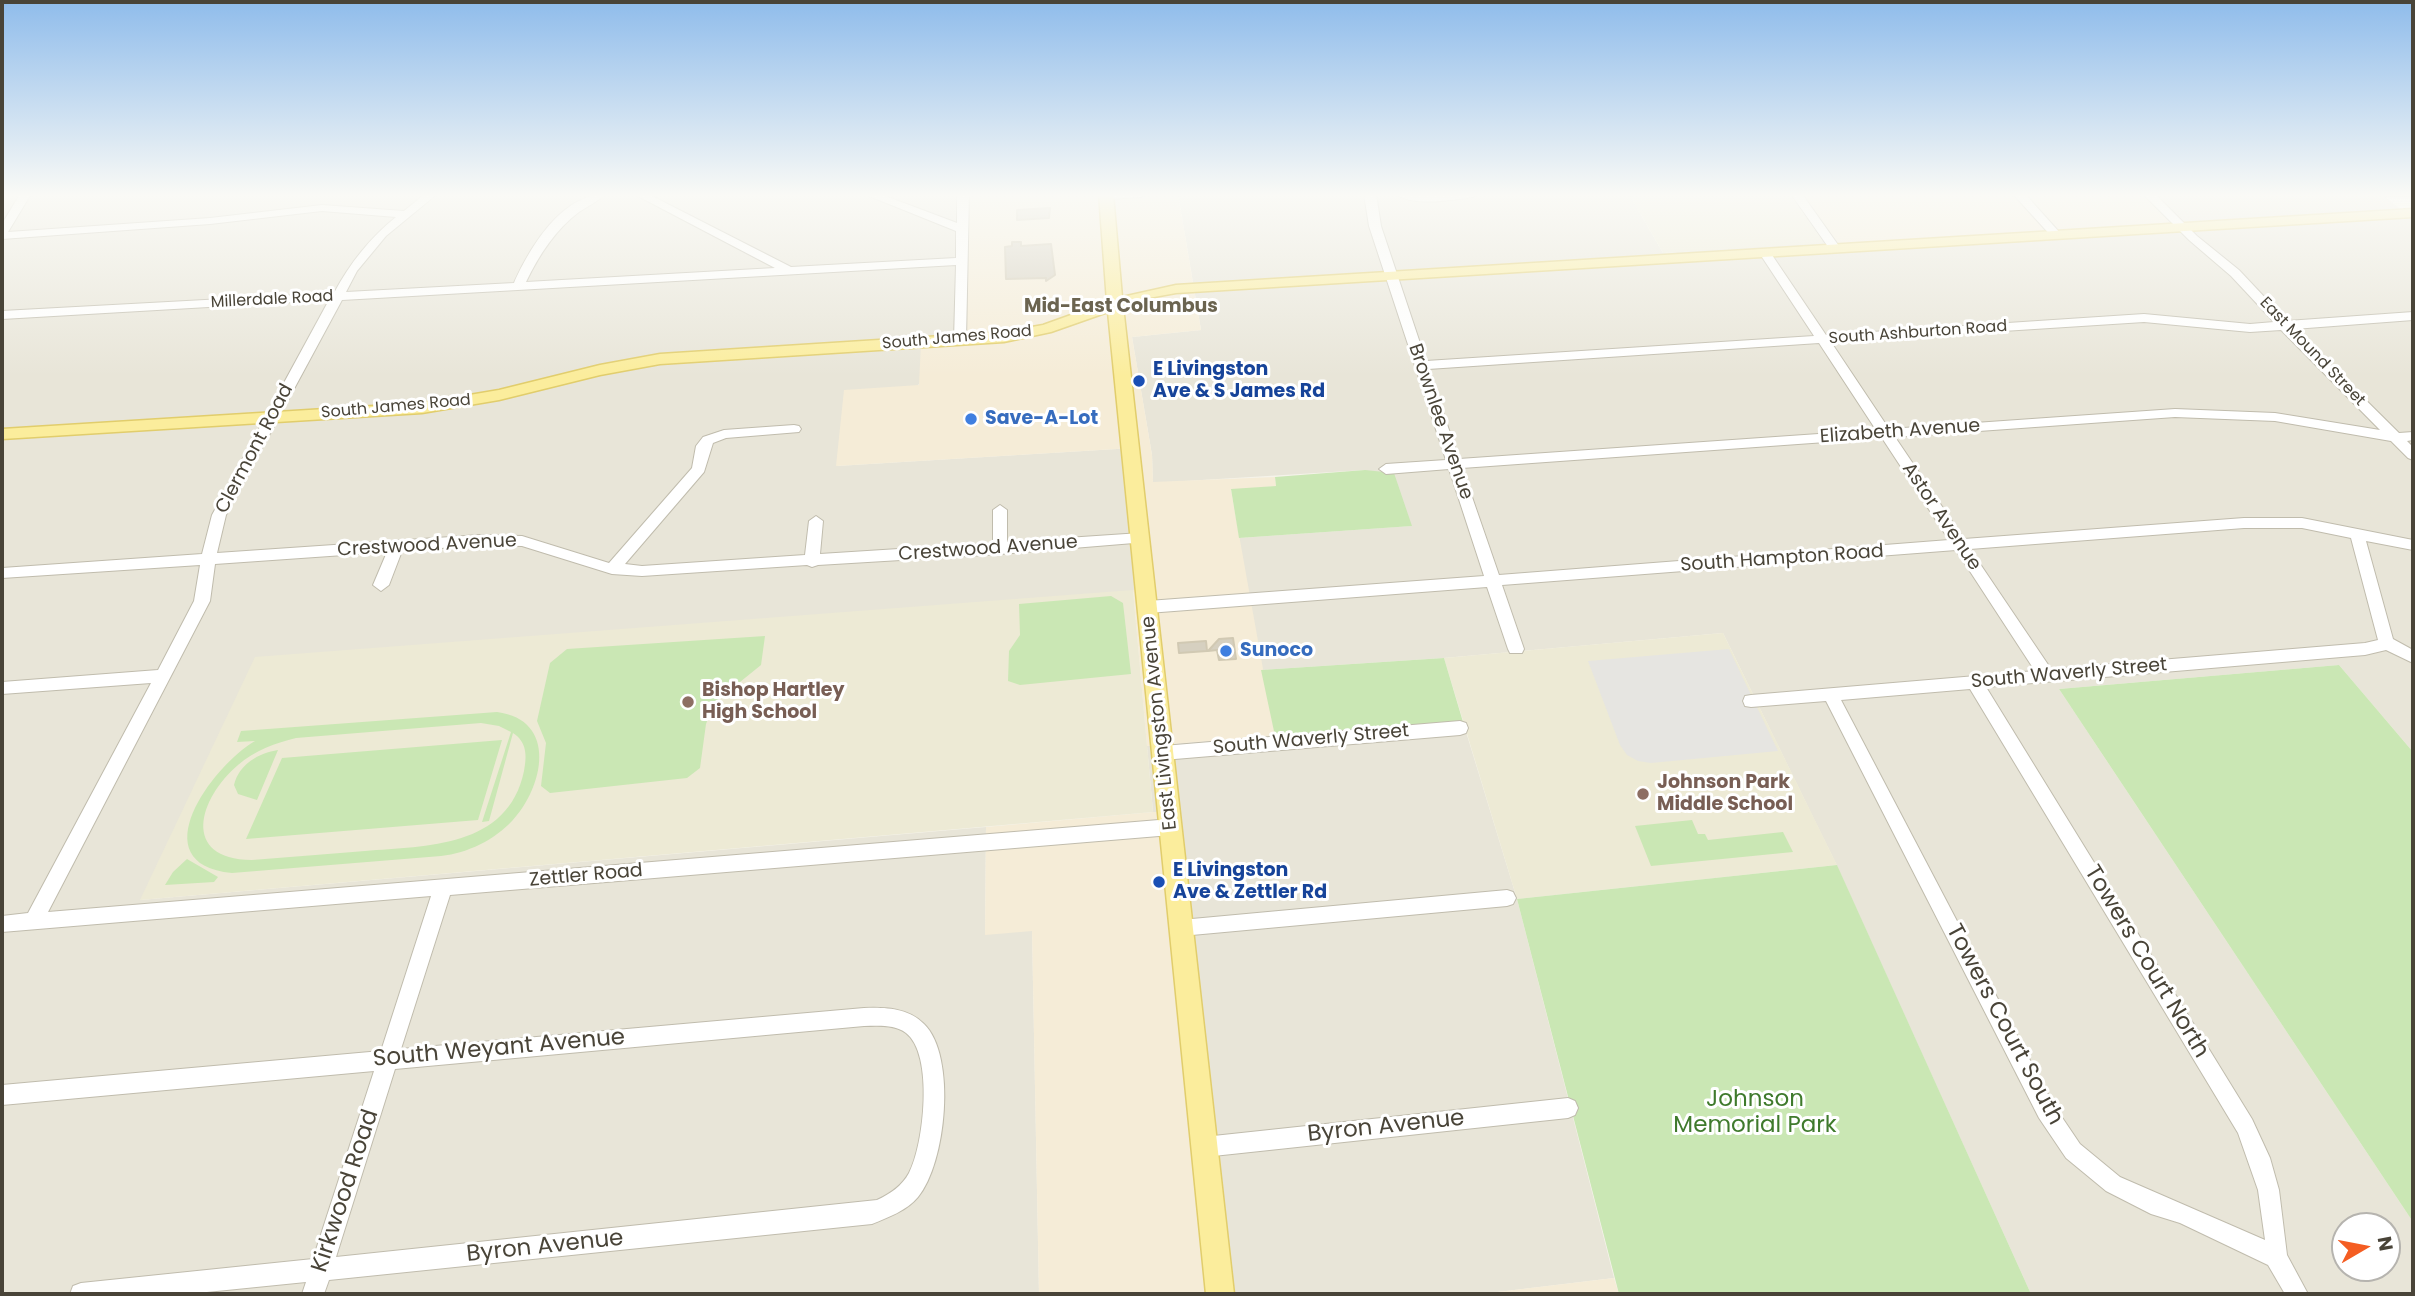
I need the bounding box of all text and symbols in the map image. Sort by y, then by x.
street label: Millerdale Road [210,287,334,313]
street label: East Mound Street [2255,294,2369,410]
district label: Mid-East Columbus [1024,296,1218,318]
street label: South Ashburton Road [1828,317,2008,349]
street label: South James Road [881,322,1033,354]
street label: Brownlee Avenue [1403,341,1477,503]
place label: E Livingston Ave & S James Rd [1153,359,1325,403]
marker: E Livingston Ave & S James Rd [1131,373,1147,389]
street label: Clermont Road [211,380,299,518]
street label: South James Road [320,391,472,423]
place label: Save-A-Lot [985,408,1098,430]
marker: Save-A-Lot [963,411,979,427]
street label: Elizabeth Avenue [1819,415,1981,449]
street label: Astor Avenue [1897,459,1985,575]
street label: Crestwood Avenue [337,530,517,562]
street label: Crestwood Avenue [898,531,1078,567]
street label: South Hampton Road [1680,541,1884,577]
street label: East Livingston Avenue [1137,615,1183,831]
place label: Sunoco [1240,640,1313,662]
marker: Sunoco [1218,643,1234,659]
street label: South Waverly Street [1970,654,2168,694]
place label: Bishop Hartley High School [702,680,845,724]
marker: Bishop Hartley High School [680,694,696,710]
street label: South Waverly Street [1212,720,1410,760]
place label: Johnson Park Middle School [1657,772,1793,816]
marker: Johnson Park Middle School [1635,786,1651,802]
street label: Zettler Road [528,860,644,892]
place label: E Livingston Ave & Zettler Rd [1173,860,1327,904]
street label: Towers Court North [2078,861,2214,1063]
marker: E Livingston Ave & Zettler Rd [1151,874,1167,890]
street label: Towers Court South [1939,920,2069,1130]
street label: South Weyant Avenue [372,1024,626,1074]
park label: Johnson Memorial Park [1673,1086,1837,1140]
street label: Byron Avenue [1306,1105,1466,1149]
street label: Kirkwood Road [307,1106,385,1276]
north arrow [2331,1212,2401,1282]
street label: Byron Avenue [465,1225,625,1269]
text: N [2371,1234,2400,1253]

